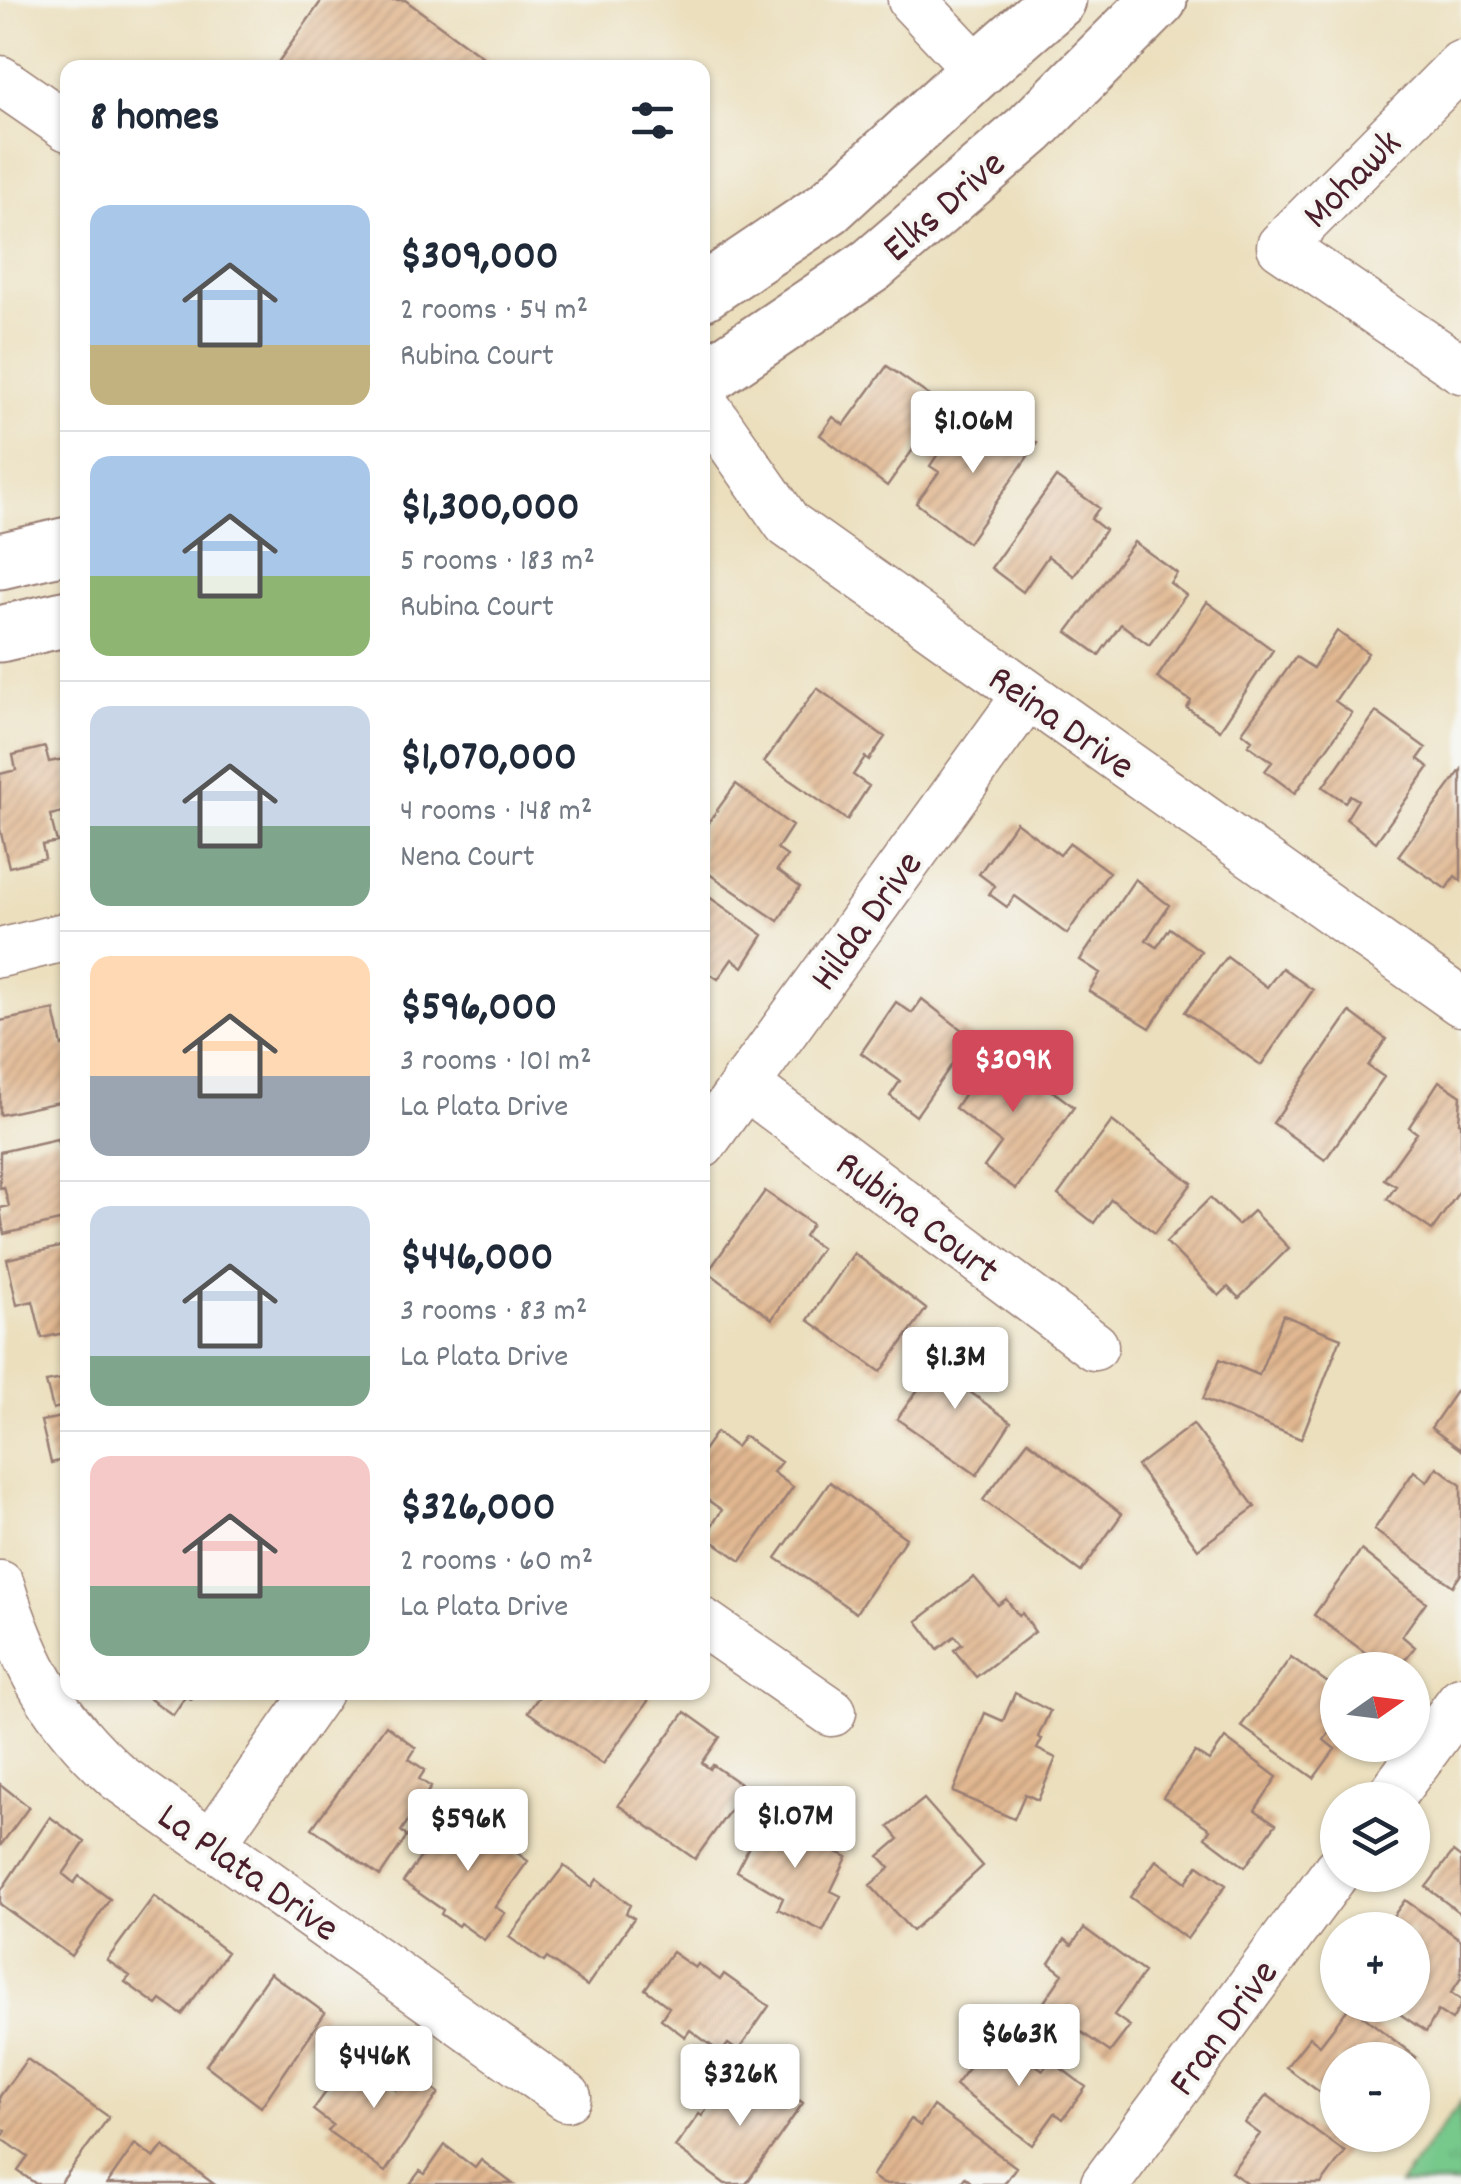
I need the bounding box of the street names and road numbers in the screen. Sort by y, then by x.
street label: Mohawk [1292,119,1417,244]
street label: Elks Drive [872,139,1020,279]
street label: Reina Drive [974,654,1144,797]
street label: Hilda Drive [799,841,940,1005]
street label: Rubina Court [821,1140,1009,1301]
street label: La Plata Drive [144,1792,349,1959]
street label: Fran Drive [1157,1950,1295,2110]

